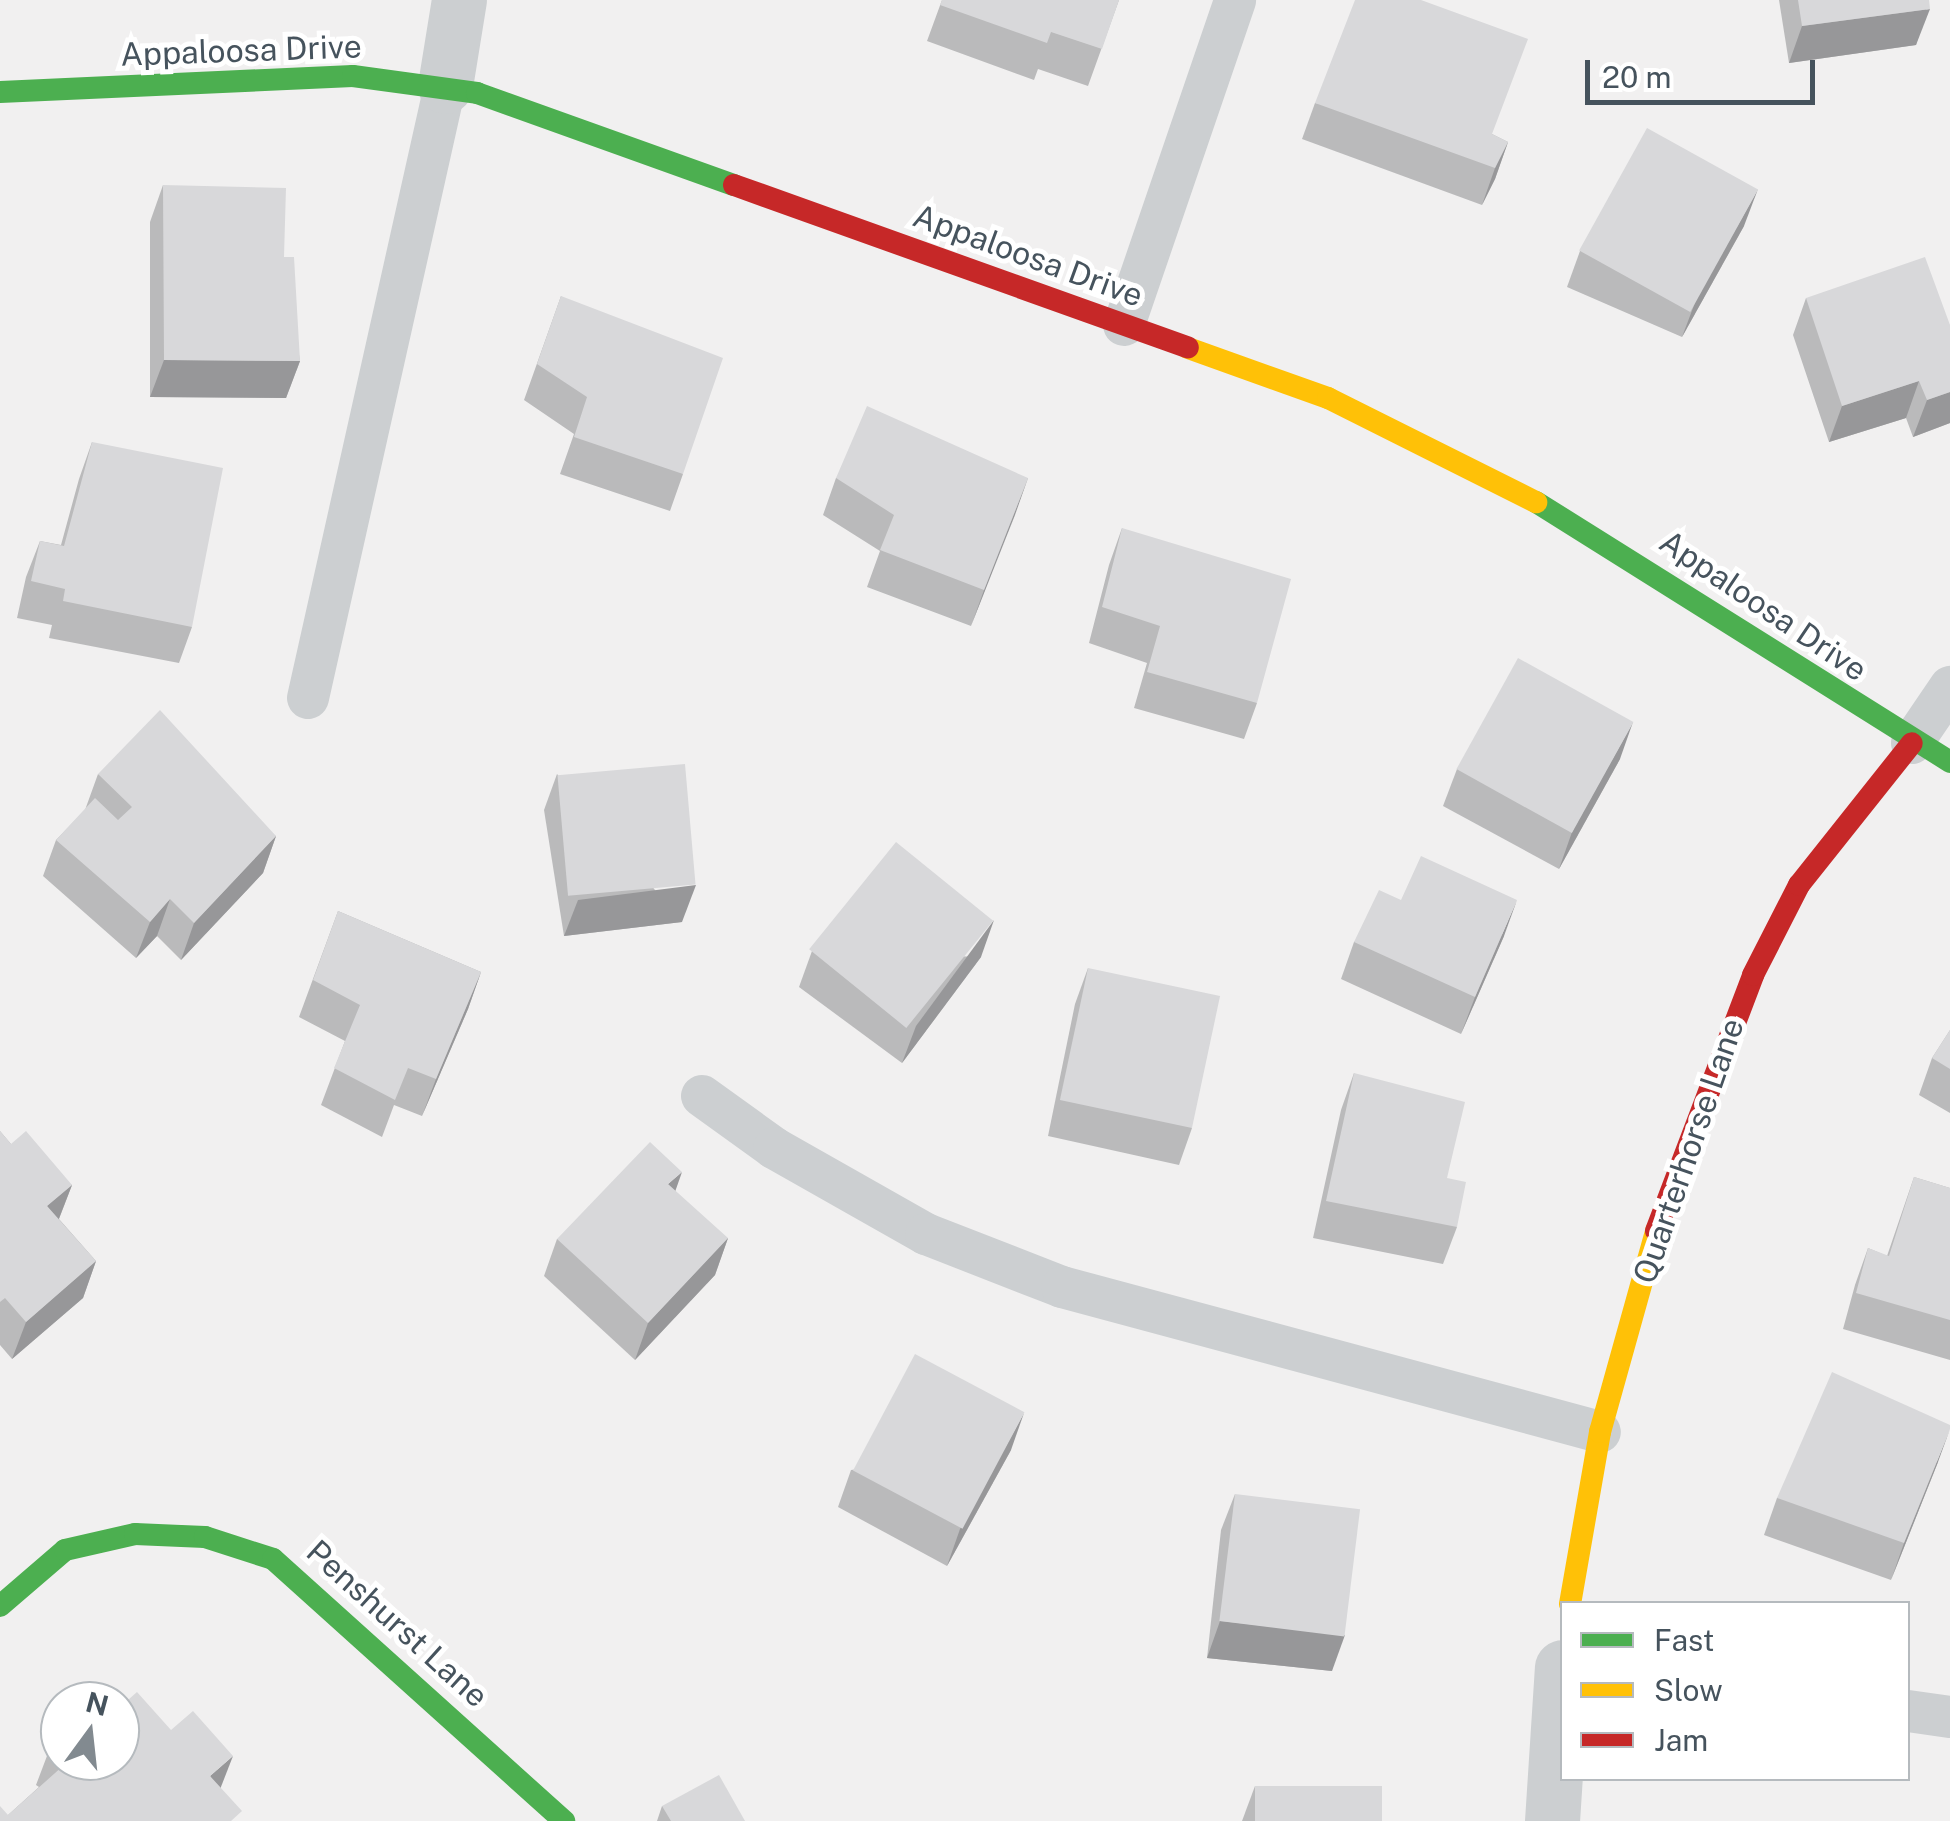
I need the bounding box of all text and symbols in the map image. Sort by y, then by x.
street label: Appaloosa Drive [120,28,362,74]
scale bar [1590,40,1820,102]
text: 20 m [1602,59,1671,95]
street label: Appaloosa Drive [908,197,1148,315]
street label: Appaloosa Drive [1652,523,1874,689]
street label: Quarterhorse Lane [1626,1013,1752,1289]
street label: Penshurst Lane [298,1533,496,1715]
legend [1560,1601,1910,1781]
text: Fast [1654,1622,1714,1658]
text: Slow [1654,1672,1723,1708]
north arrow [40,1681,140,1781]
text: N [83,1685,112,1722]
text: Jam [1654,1722,1708,1758]

